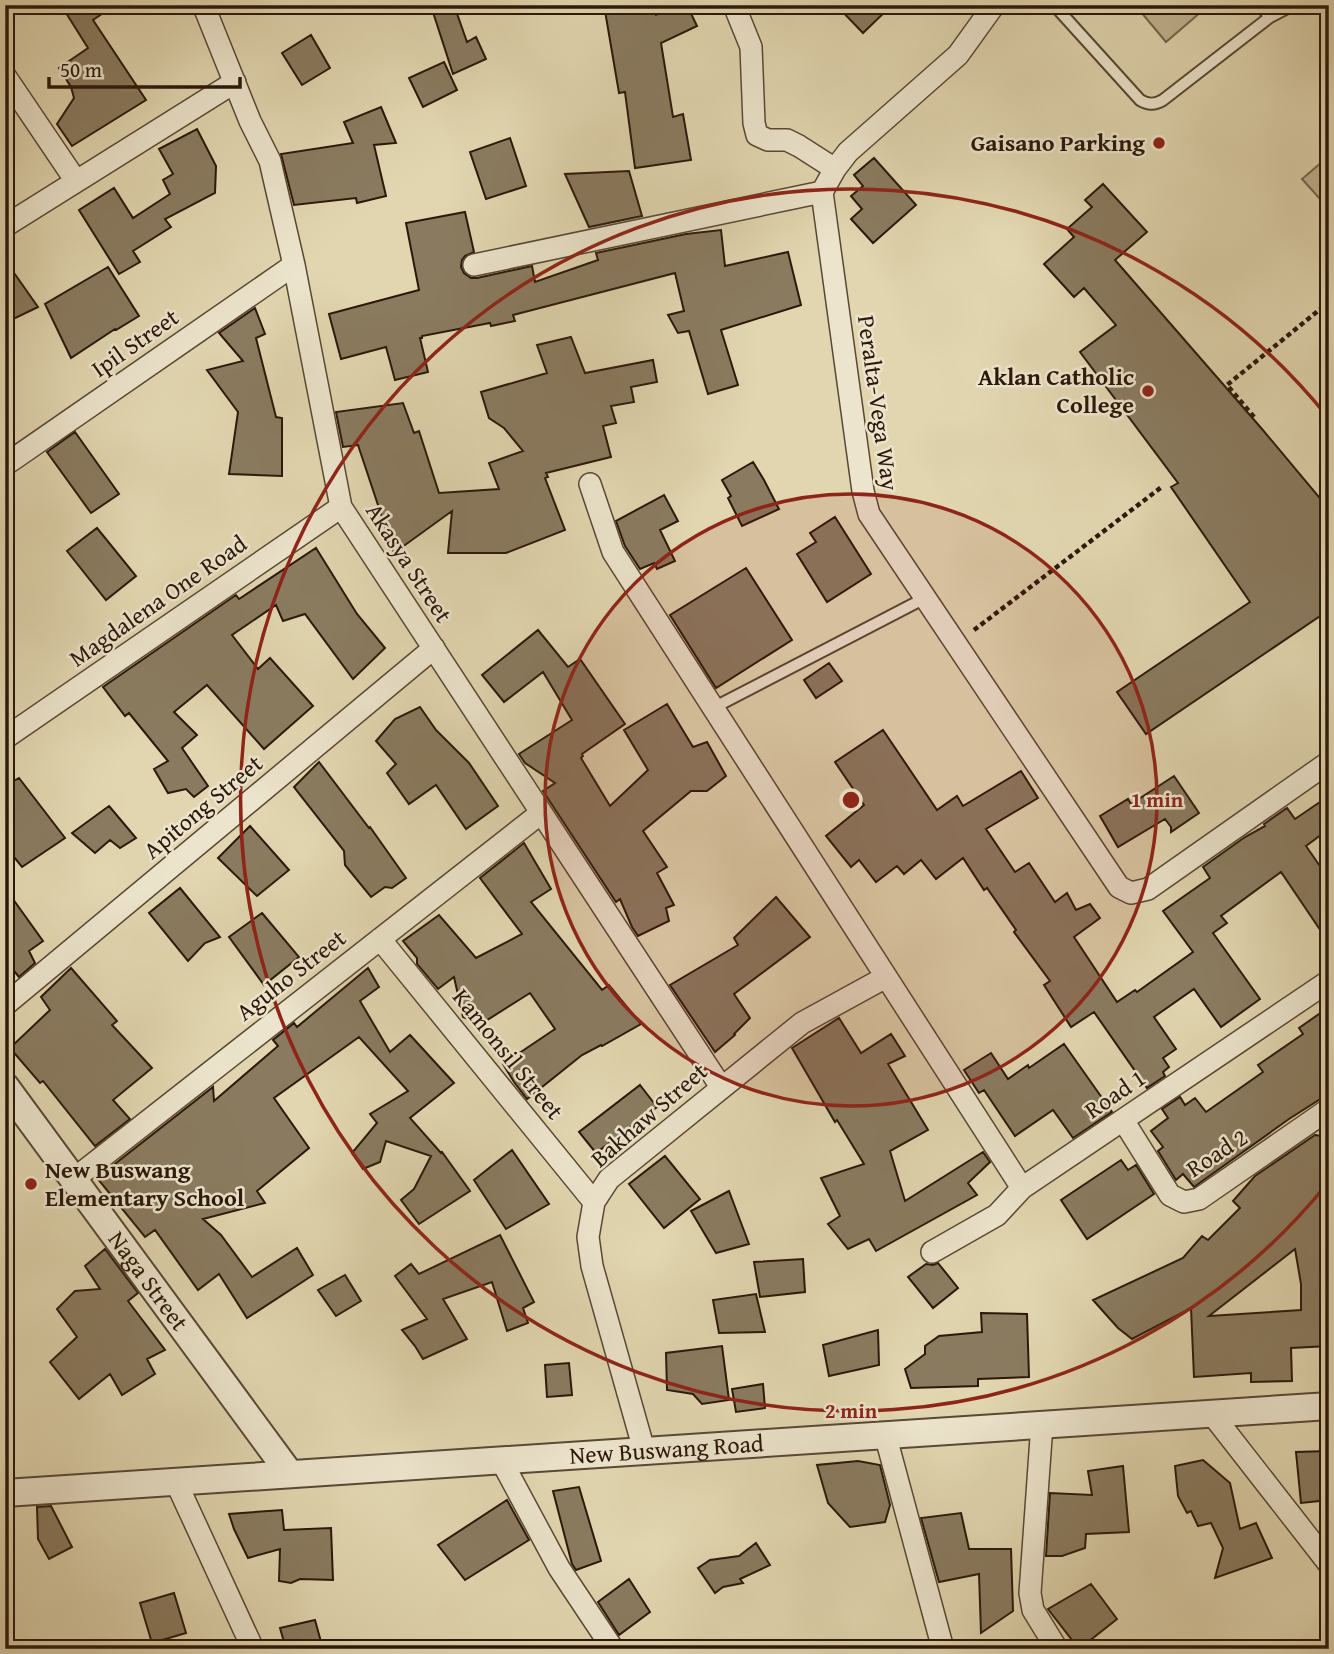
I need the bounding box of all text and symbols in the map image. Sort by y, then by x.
scale bar [49,46,240,90]
text: 50 m [60,54,102,85]
place label: Gaisano Parking [971,125,1145,160]
marker: Gaisano Parking [1151,135,1167,151]
street label: Ipil Street [84,299,186,386]
street label: Peralta-Vega Way [849,313,908,493]
place label: Aklan Catholic College [978,359,1134,422]
marker: Aklan Catholic College [1140,383,1156,399]
street label: Akasya Street [358,496,462,630]
street label: Magdalena One Road [62,526,254,675]
street label: Apitong Street [135,746,270,867]
text: 1 min [1131,784,1184,815]
centre of rings [839,788,863,812]
street label: Aguho Street [228,920,354,1029]
street label: Kamonsil Street [444,981,573,1127]
street label: Bakhaw Street [583,1054,715,1175]
street label: Road 1 [1077,1060,1152,1127]
street label: Road 2 [1179,1120,1254,1186]
place label: New Buswang Elementary School [45,1152,245,1215]
marker: New Buswang Elementary School [23,1176,39,1192]
street label: Naga Street [100,1223,198,1338]
text: 2 min [825,1395,878,1426]
street label: New Buswang Road [568,1425,765,1473]

